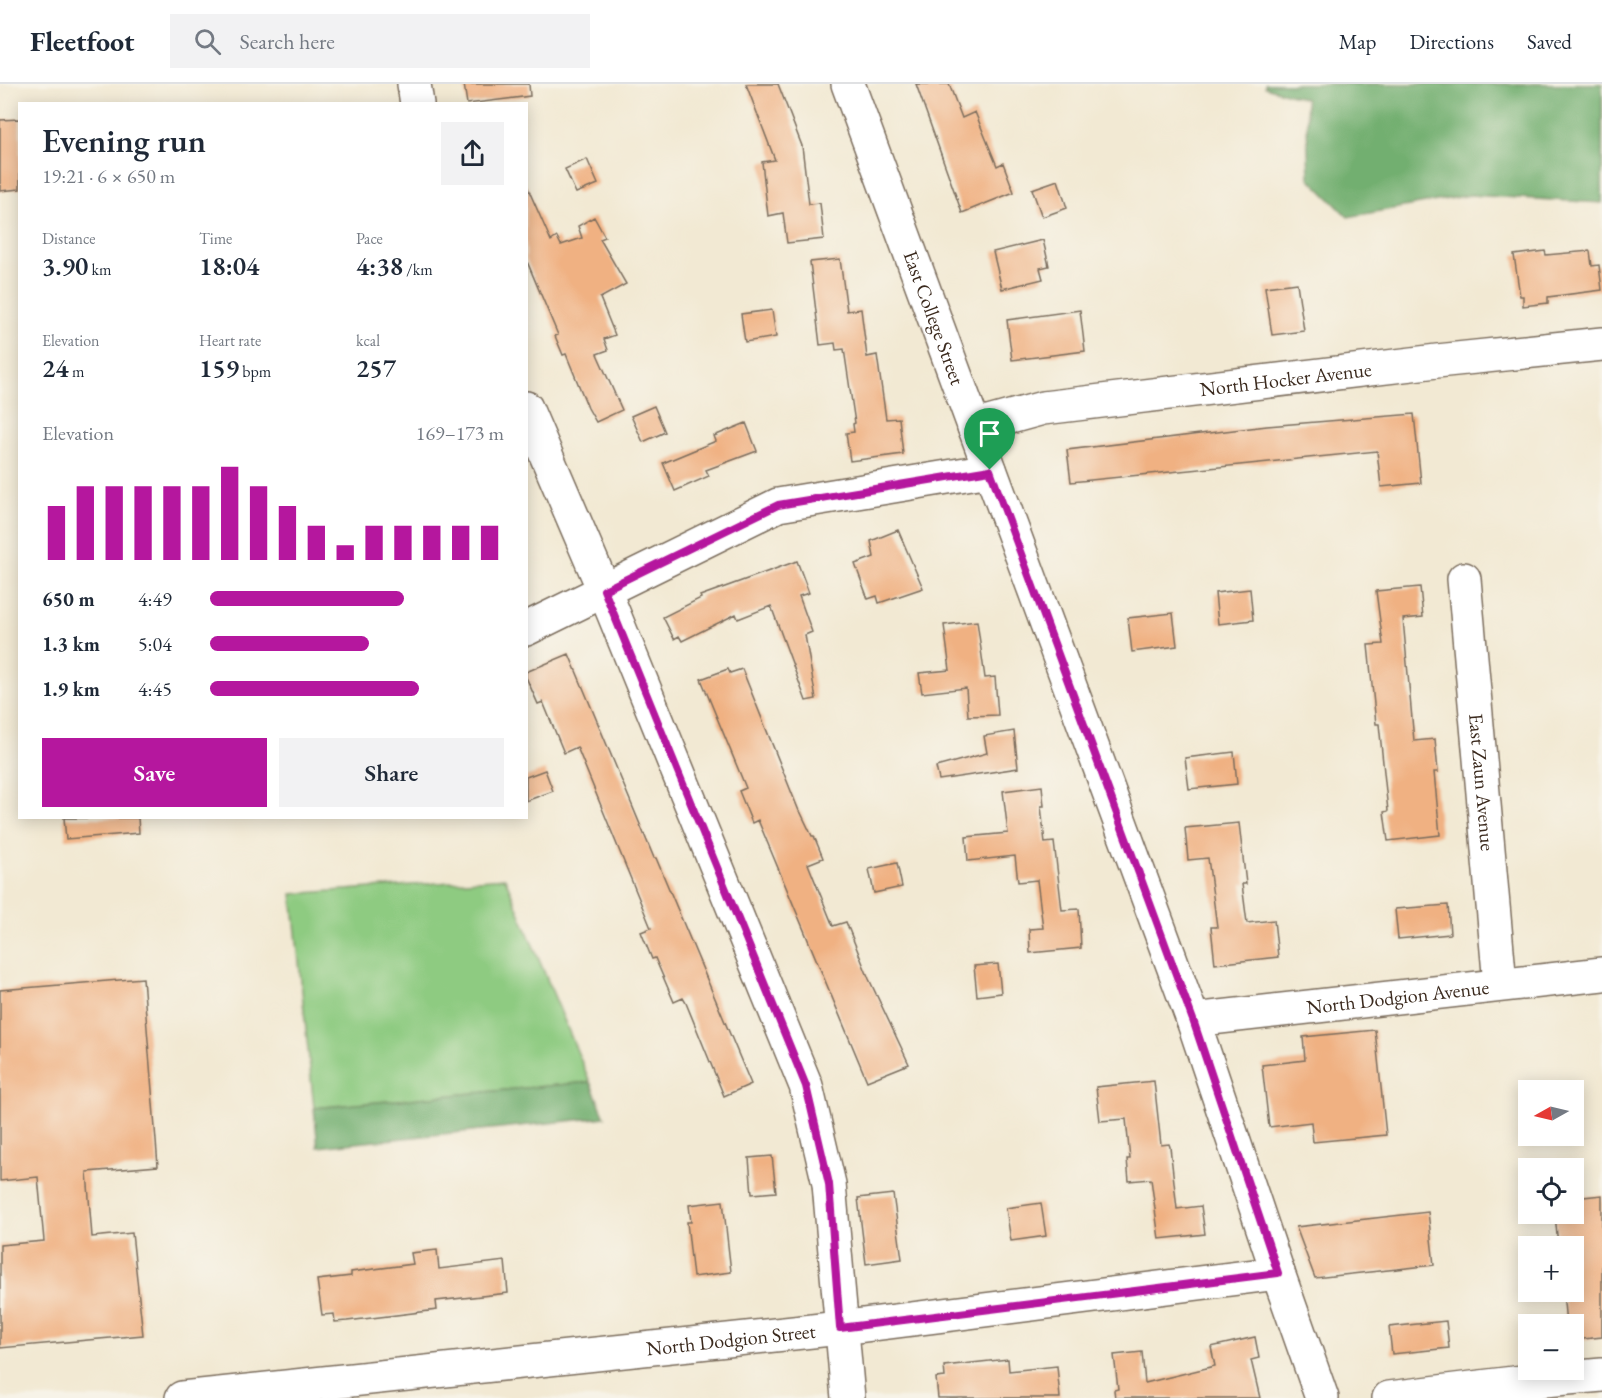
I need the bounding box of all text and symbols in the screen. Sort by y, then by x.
search box [170,14,590,68]
text: Fleetfoot [30,23,134,59]
icon: search [191,25,224,58]
text: Search here [239,27,335,56]
text: Map [1339,28,1376,55]
text: Directions [1409,28,1494,55]
text: Saved [1527,28,1572,55]
text: Evening run [42,119,206,162]
button: share [441,122,504,185]
text: 19:21 · 6 × 650 m [42,163,175,189]
text: Distance [42,228,95,249]
text: Time [199,228,232,249]
text: Pace [356,228,383,249]
street label: East College Street [897,247,971,389]
text: 3.90 [42,249,88,283]
text: 18:04 [199,249,259,283]
text: 4:38 [356,249,403,283]
text: km [88,259,111,280]
text: /km [403,259,433,280]
text: Elevation [42,330,100,351]
text: Heart rate [199,330,261,351]
text: kcal [356,330,380,351]
text: 24 [42,351,69,385]
text: 159 [199,351,239,385]
text: 257 [356,351,396,385]
street label: North Hocker Avenue [1198,356,1373,402]
text: m [69,361,84,382]
text: bpm [239,361,271,382]
pin [964,408,1015,470]
icon: arrive [973,417,1006,450]
text: Elevation [42,420,114,446]
text: 169–173 m [416,420,504,446]
text: 650 m [42,586,95,612]
text: 4:49 [138,586,172,612]
text: 1.3 km [42,631,100,657]
text: 5:04 [138,631,172,657]
text: 1.9 km [42,676,100,702]
text: 4:45 [138,676,172,702]
street label: East Zaun Avenue [1463,712,1501,852]
button: Save [42,738,267,807]
button: Share [279,738,504,807]
street label: North Dodgion Avenue [1305,974,1491,1020]
north arrow [1518,1080,1584,1146]
map controls [1518,1080,1584,1380]
button: locate [1518,1158,1584,1224]
button: + [1518,1236,1584,1302]
button: − [1518,1314,1584,1380]
street label: North Dodgion Street [645,1318,818,1362]

